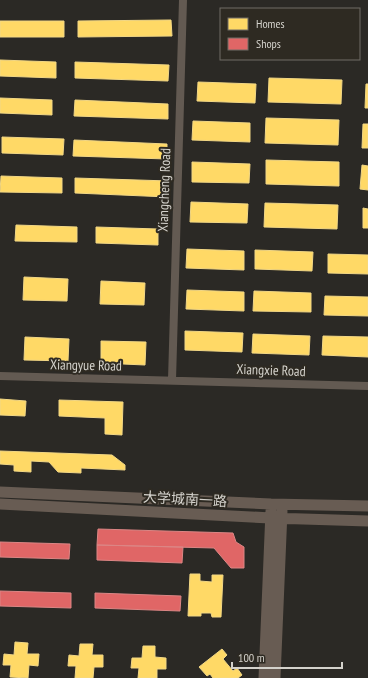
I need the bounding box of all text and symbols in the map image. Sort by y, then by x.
legend [220,8,360,60]
text: Homes [256,16,284,31]
text: Shops [256,36,281,51]
street label: Xiangcheng Road [154,148,174,232]
street label: Xiangyue Road [50,355,122,375]
street label: Xiangxie Road [236,360,306,380]
street label: 大学城南一路 [143,488,227,510]
scale bar [232,644,342,670]
text: 100 m [238,650,265,665]

